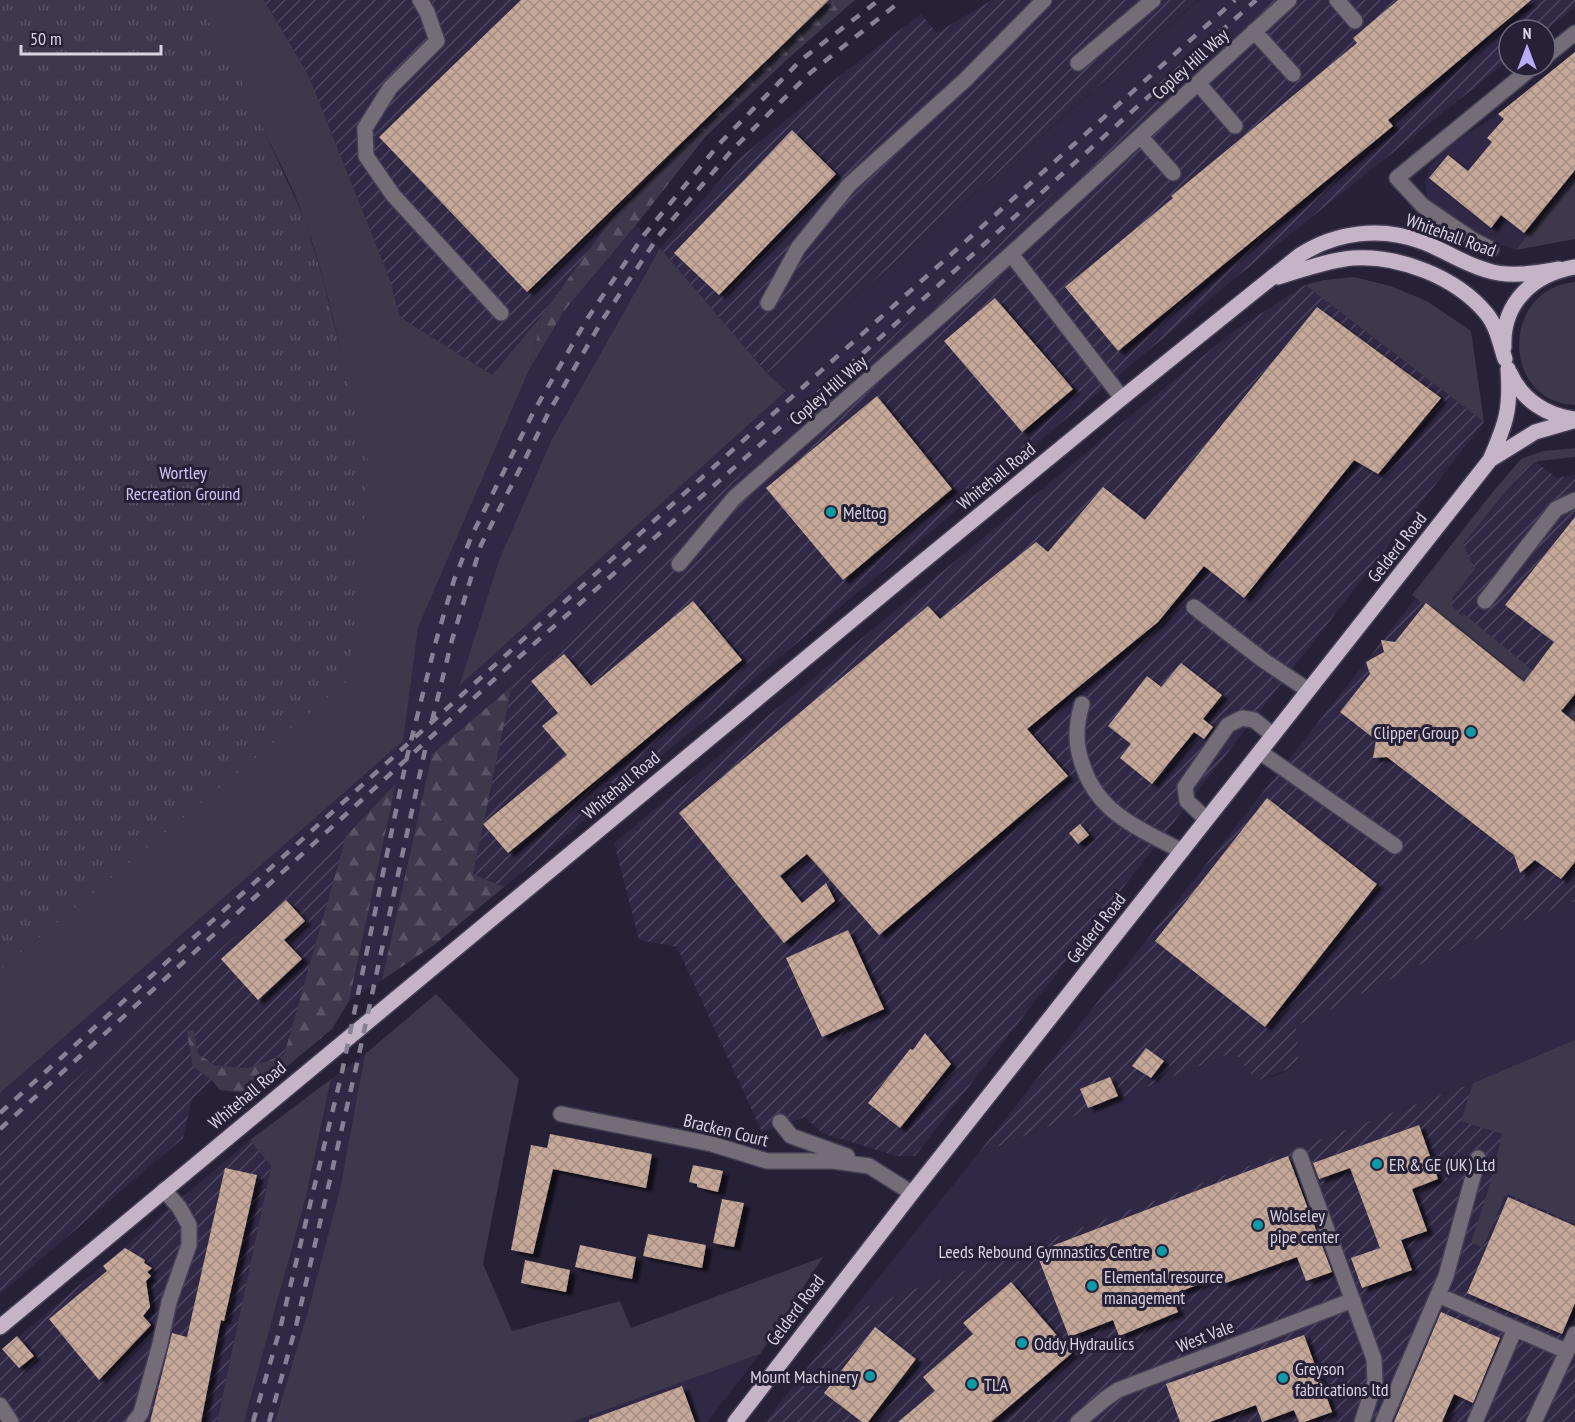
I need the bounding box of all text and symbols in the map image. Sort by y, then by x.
scale bar [21,18,160,56]
north arrow [1497,18,1557,78]
street label: Copley Hill Way [1147,23,1233,105]
text: N [1523,23,1531,43]
text: 50 m [30,27,62,50]
street label: Whitehall Road [1403,208,1499,262]
street label: Copley Hill Way [784,350,872,430]
street label: Whitehall Road [952,437,1040,515]
park label: Wortley Recreation Ground [126,461,240,505]
place label: Meltog [843,501,886,524]
marker: Meltog [824,505,838,519]
street label: Gelderd Road [1362,507,1432,587]
place label: Clipper Group [1374,721,1459,744]
marker: Clipper Group [1464,725,1478,739]
street label: Whitehall Road [578,746,664,824]
street label: Gelderd Road [1061,888,1131,968]
street label: Whitehall Road [204,1056,290,1134]
street label: Bracken Court [681,1108,771,1152]
place label: ER & GE (UK) Ltd [1389,1153,1495,1176]
marker: ER & GE (UK) Ltd [1370,1157,1384,1171]
place label: Wolseley pipe center [1270,1204,1339,1248]
marker: Wolseley pipe center [1251,1218,1265,1232]
place label: Leeds Rebound Gymnastics Centre [939,1240,1150,1263]
marker: Leeds Rebound Gymnastics Centre [1155,1244,1169,1258]
place label: Elemental resource management [1104,1265,1223,1309]
street label: Gelderd Road [761,1270,829,1350]
marker: Elemental resource management [1085,1279,1099,1293]
street label: West Vale [1173,1315,1237,1357]
place label: Oddy Hydraulics [1034,1332,1134,1355]
marker: Oddy Hydraulics [1015,1336,1029,1350]
place label: Greyson fabrications ltd [1295,1357,1388,1401]
place label: Mount Machinery [750,1365,858,1388]
marker: Mount Machinery [863,1369,877,1383]
marker: Greyson fabrications ltd [1276,1371,1290,1385]
place label: TLA [984,1373,1009,1396]
marker: TLA [965,1377,979,1391]

